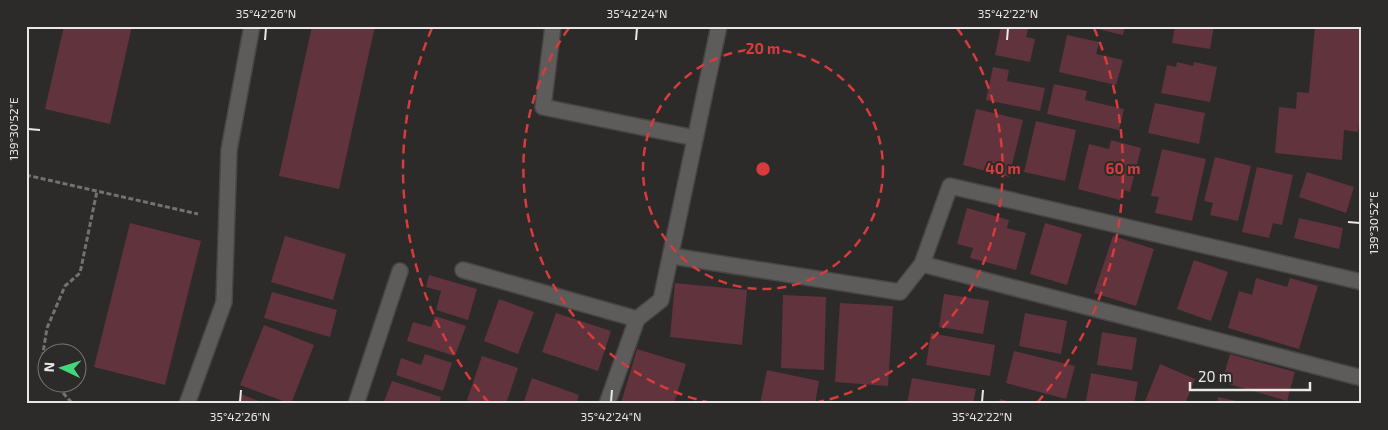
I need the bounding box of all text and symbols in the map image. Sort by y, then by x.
text: 35°42'26"N [236,6,296,20]
text: 35°42'24"N [607,6,667,20]
text: 35°42'22"N [978,6,1038,20]
text: 20 m [746,39,780,57]
text: 139°30'52"E [6,97,20,161]
text: 40 m [985,159,1021,177]
text: 60 m [1106,159,1140,177]
centre of rings [754,160,772,178]
text: 139°30'52"E [1366,191,1380,255]
north arrow [38,342,88,392]
scale bar [1190,360,1310,392]
text: N [40,361,57,373]
text: 20 m [1198,367,1232,385]
text: 35°42'26"N [210,409,270,423]
text: 35°42'24"N [581,409,641,423]
text: 35°42'22"N [952,409,1012,423]

